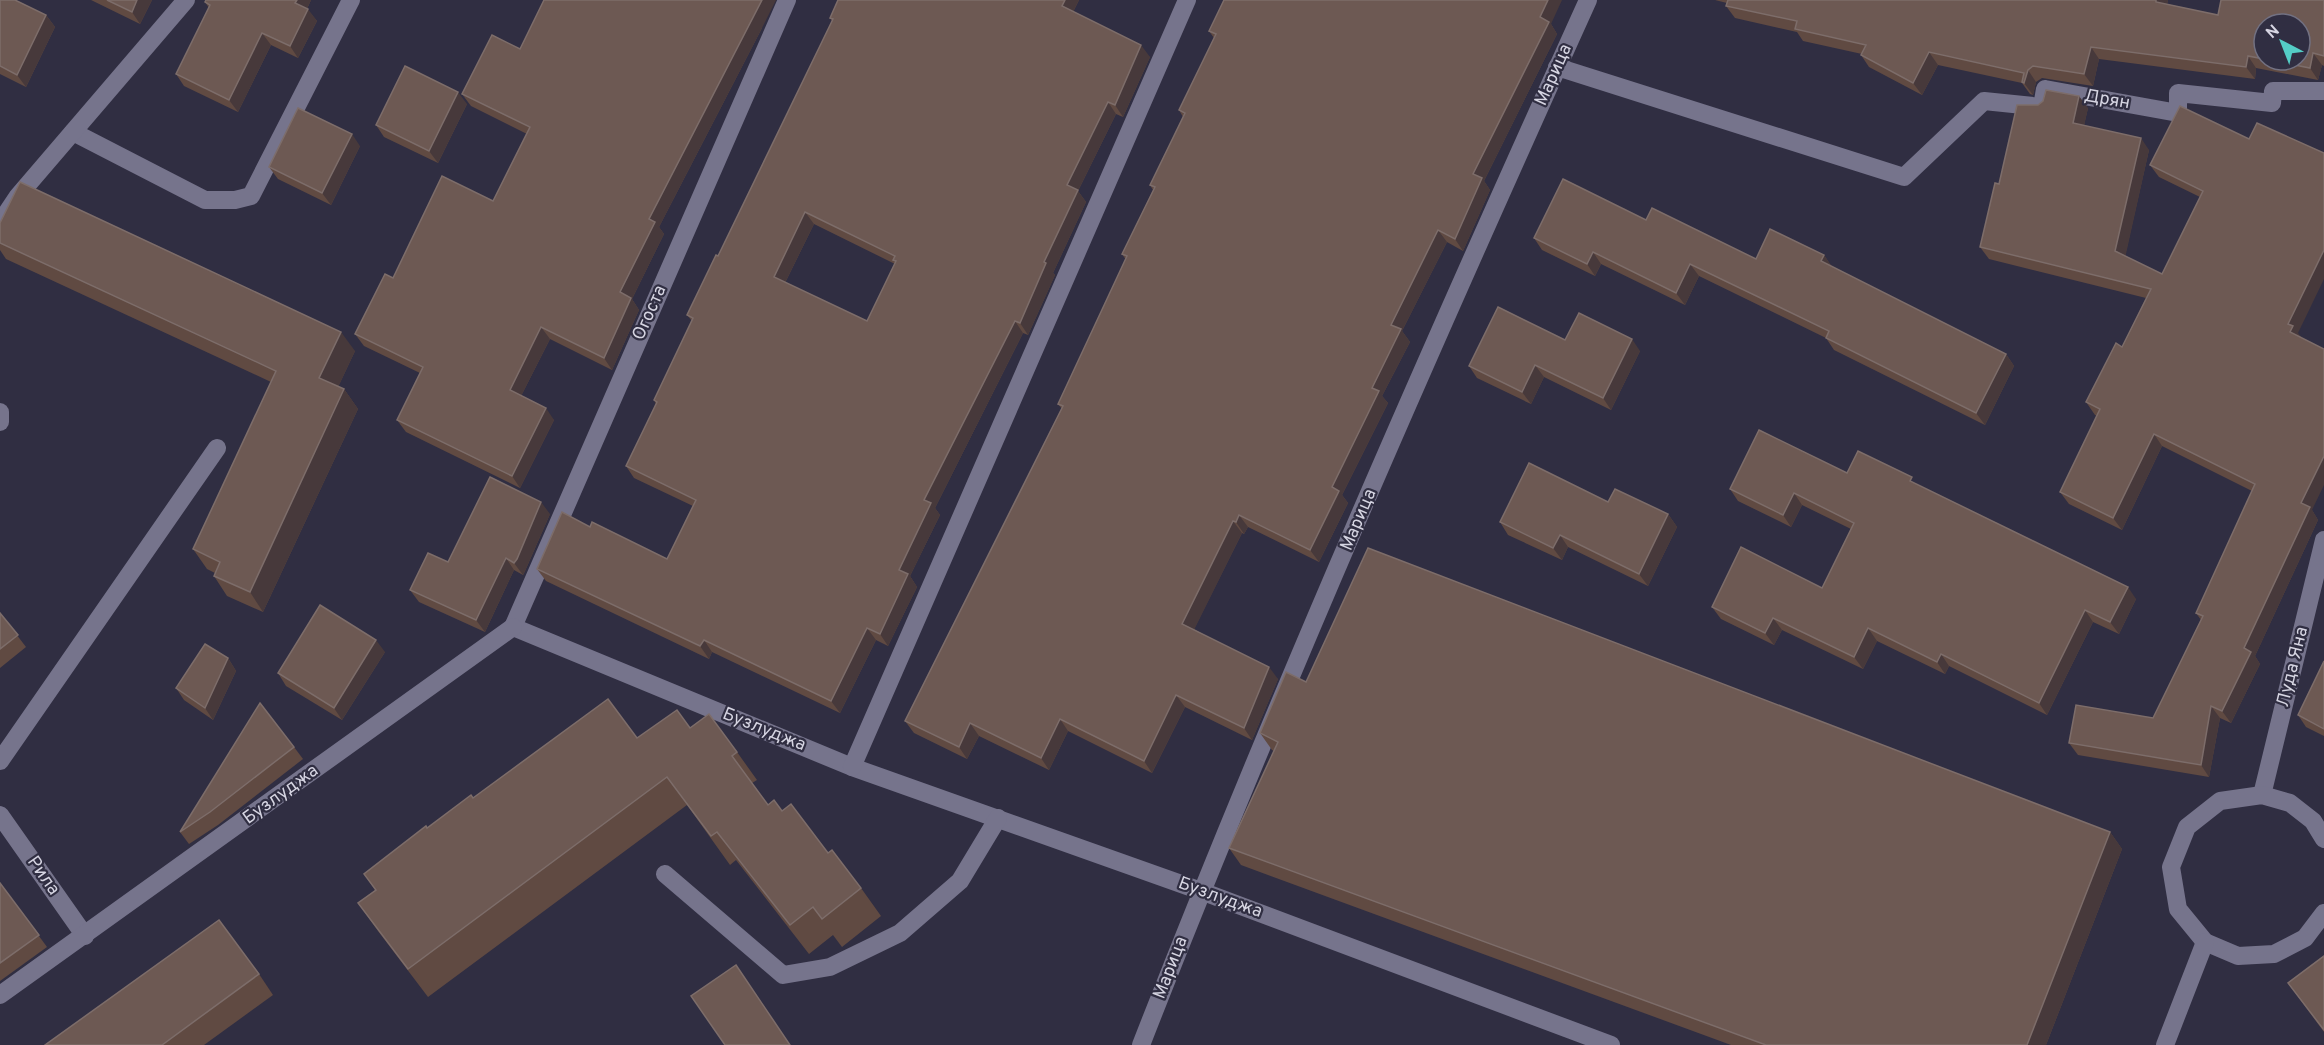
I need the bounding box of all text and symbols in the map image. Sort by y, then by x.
north arrow [2252,12,2312,72]
text: N [2262,21,2284,44]
street label: Марица [1530,41,1578,109]
street label: Дрян [2082,85,2132,115]
street label: Огоста [628,282,672,344]
street label: Марица [1336,485,1382,555]
street label: Луда Яна [2272,624,2314,710]
street label: Бузлуджа [719,703,809,757]
street label: Бузлуджа [239,760,323,830]
street label: Рила [21,852,65,900]
street label: Бузлуджа [1175,872,1265,924]
street label: Марица [1149,933,1193,1003]

